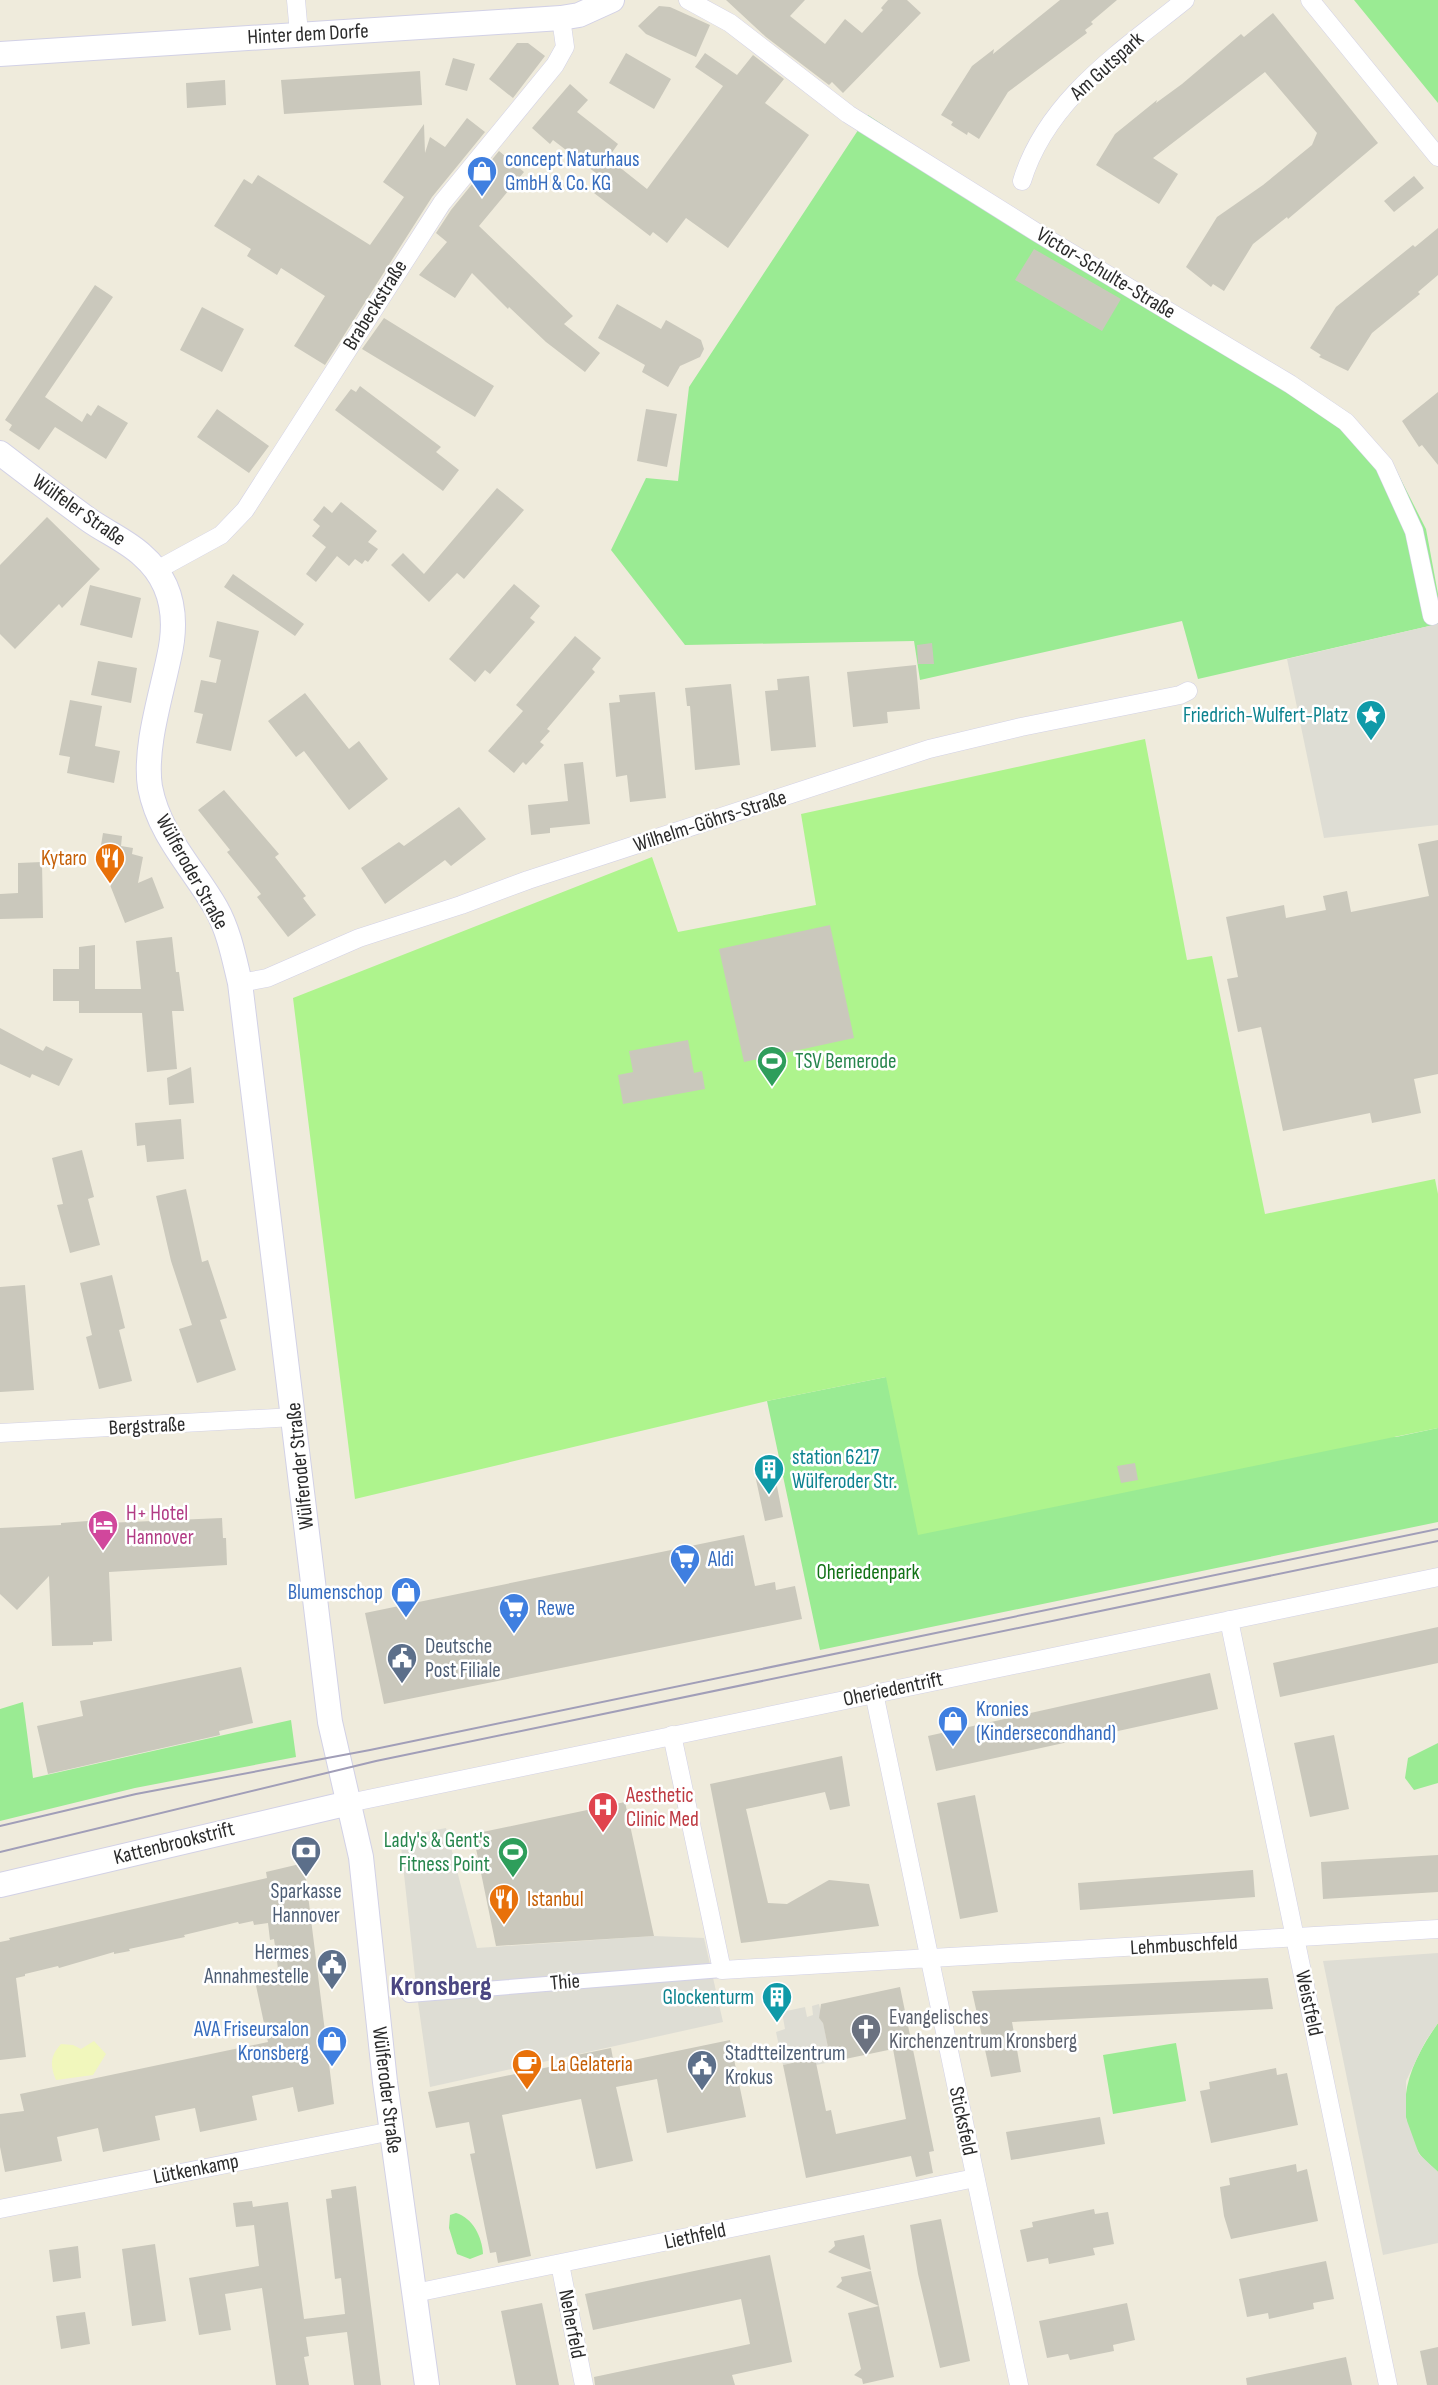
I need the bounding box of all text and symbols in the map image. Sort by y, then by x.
street label: Hinter dem Dorfe [247,18,369,50]
street label: Am Gutspark [1064,27,1149,106]
place label: concept Naturhaus GmbH & Co. KG [505,147,640,196]
shop icon: concept Naturhaus GmbH & Co. KG [465,154,499,198]
street label: Victor-Schulte-Straße [1032,222,1180,324]
street label: Brabeckstraße [338,255,412,355]
street label: Wülfeler Straße [27,469,131,551]
place icon: Friedrich-Wulfert-Platz [1354,698,1388,742]
place label: Friedrich-Wulfert-Platz [1183,703,1348,728]
street label: Wilhelm-Göhrs-Straße [630,784,790,858]
street label: Wülferoder Straße [150,810,234,934]
restaurant icon: Kytaro [93,841,127,885]
place label: Kytaro [41,846,87,871]
sports icon: TSV Bemerode [755,1044,789,1088]
place label: TSV Bemerode [795,1049,896,1074]
street label: Wülferoder Straße [281,1401,319,1531]
street label: Bergstraße [108,1412,186,1440]
place label: station 6217 Wülferoder Str. [792,1445,897,1494]
building icon: station 6217 Wülferoder Str. [752,1452,786,1496]
place label: H+ Hotel Hannover [126,1501,194,1550]
hotel icon: H+ Hotel Hannover [86,1508,120,1552]
supermarket icon: Aldi [668,1542,702,1586]
place label: Aldi [707,1547,734,1572]
park label: Oheriedenpark [816,1560,920,1585]
shop icon: Blumenschop [389,1575,423,1619]
place label: Blumenschop [288,1580,383,1605]
supermarket icon: Rewe [497,1591,531,1635]
place label: Rewe [537,1596,575,1621]
place label: Deutsche Post Filiale [425,1634,501,1683]
public building icon: Deutsche Post Filiale [385,1641,419,1685]
street label: Oheriedentrift [841,1666,945,1712]
place label: Kronies (Kindersecondhand) [976,1697,1116,1746]
shop icon: Kronies (Kindersecondhand) [936,1704,970,1748]
place label: Aesthetic Clinic Med [625,1783,699,1832]
hospital icon: Aesthetic Clinic Med [586,1790,620,1834]
street label: Kattenbrookstrift [111,1816,237,1870]
place label: Lady's & Gent's Fitness Point [384,1828,490,1877]
bank icon: Sparkasse Hannover [289,1834,323,1878]
sports icon: Lady's & Gent's Fitness Point [496,1835,530,1879]
place label: Sparkasse Hannover [270,1879,342,1928]
restaurant icon: Istanbul [487,1882,521,1926]
place label: Istanbul [527,1887,584,1912]
street label: Lehmbuschfeld [1130,1930,1238,1960]
place label: Hermes Annahmestelle [203,1940,309,1989]
public building icon: Hermes Annahmestelle [315,1947,349,1991]
street label: Thie [549,1968,581,1996]
street label: Weistfeld [1290,1968,1328,2038]
district label: Kronsberg [390,1970,492,2003]
building icon: Glockenturm [760,1980,794,2024]
place label: Glockenturm [663,1985,754,2010]
place label: Evangelisches Kirchenzentrum Kronsberg [889,2005,1077,2054]
church icon: Evangelisches Kirchenzentrum Kronsberg [849,2012,883,2056]
place label: AVA Friseursalon Kronsberg [193,2017,309,2066]
shop icon: AVA Friseursalon Kronsberg [315,2024,349,2068]
street label: Wülferoder Straße [367,2025,407,2155]
place label: Stadtteilzentrum Krokus [725,2041,846,2090]
cafe icon: La Gelateria [510,2047,544,2091]
public building icon: Stadtteilzentrum Krokus [685,2048,719,2092]
place label: La Gelateria [550,2052,633,2077]
street label: Sticksfeld [944,2084,982,2158]
street label: Lütkenkamp [151,2148,241,2190]
street label: Liethfeld [662,2217,728,2255]
street label: Neherfeld [553,2287,591,2361]

